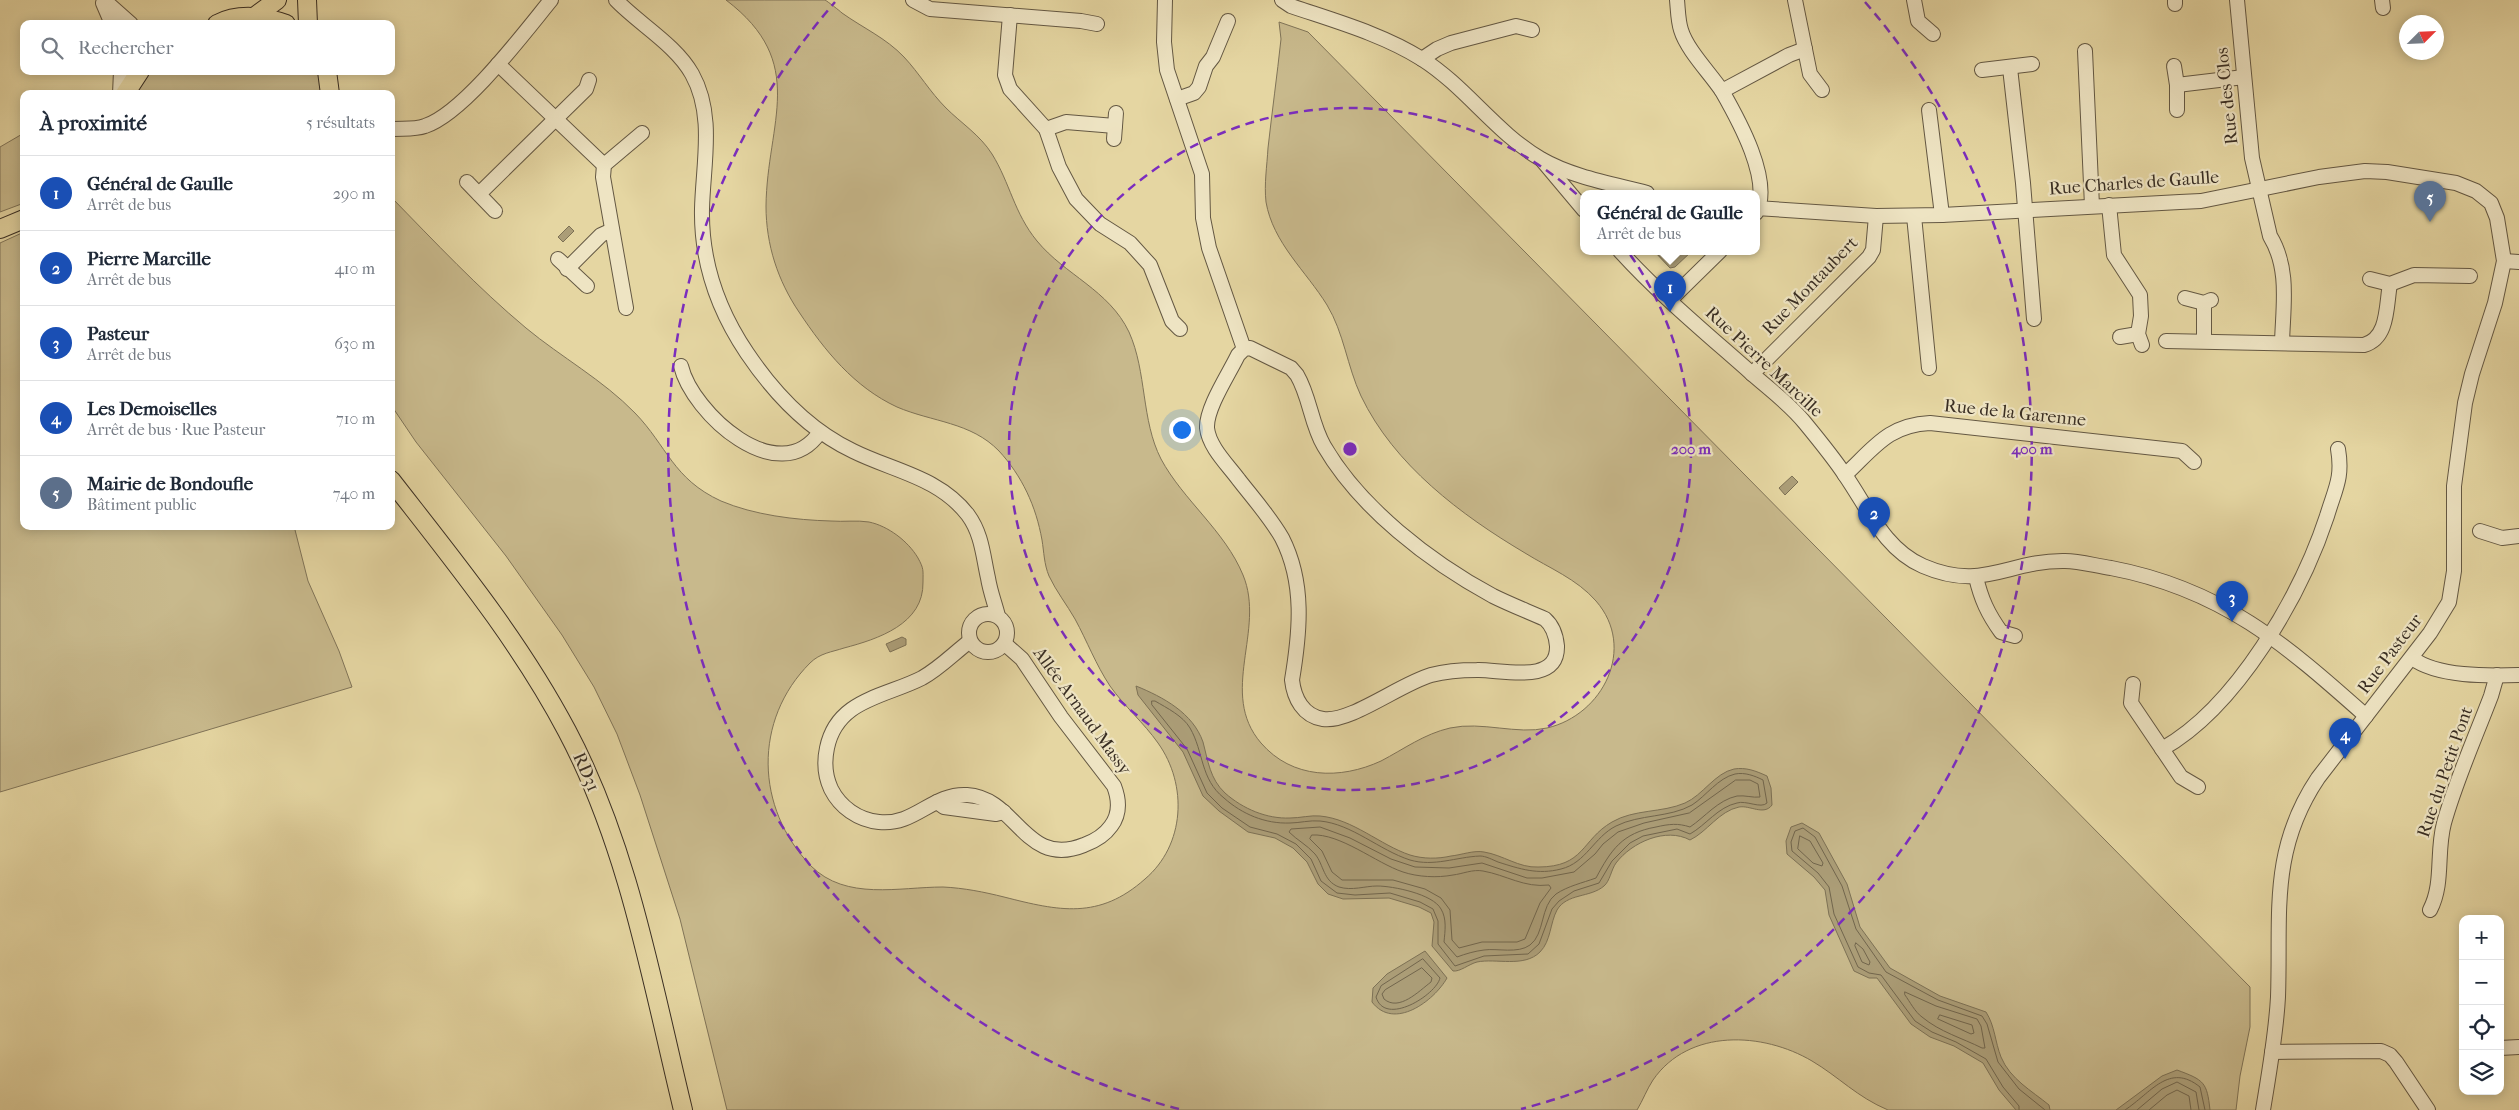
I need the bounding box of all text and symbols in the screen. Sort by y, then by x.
north arrow [2399,15,2444,60]
search box [20,20,395,75]
icon: search [38,34,66,62]
text: Rechercher [78,37,174,59]
street label: Rue des Clos [2211,46,2243,146]
text: À proximité [40,111,147,135]
text: 5 résultats [306,113,375,132]
street label: Rue Charles de Gaulle [2048,167,2220,199]
text: Général de Gaulle [87,173,233,195]
pin: 5 [2414,181,2446,222]
text: 1 [53,184,59,203]
text: 290 m [333,184,375,203]
popup [1580,190,1760,255]
text: Arrêt de bus [87,195,171,214]
text: Général de Gaulle [1597,202,1743,224]
text: Arrêt de bus [1597,224,1681,243]
street label: Rue Montaubert [1758,232,1863,340]
text: Pierre Marcille [87,248,211,270]
text: 2 [52,259,60,278]
text: 410 m [334,259,375,278]
text: Arrêt de bus [87,270,171,289]
pin: 1 [1654,271,1686,312]
street label: Rue Pierre Marcille [1701,302,1827,422]
text: Pasteur [87,323,149,345]
text: 3 [53,334,59,353]
text: 630 m [334,334,375,353]
text: Arrêt de bus [87,345,171,364]
street label: Rue de la Garenne [1943,395,2087,431]
text: Les Demoiselles [87,398,217,420]
text: 4 [51,409,61,428]
text: 710 m [336,409,375,428]
your location [1169,417,1195,443]
text: Arrêt de bus · Rue Pasteur [87,420,265,439]
centre of rings [1341,440,1359,458]
text: 200 m [1671,440,1711,458]
text: 400 m [2010,440,2053,458]
text: Mairie de Bondoufle [87,473,253,495]
text: 5 [53,484,59,503]
text: 740 m [333,484,375,503]
text: Bâtiment public [87,495,197,514]
pin: 2 [1858,497,1890,538]
pin: 3 [2216,581,2248,622]
street label: Rue Pasteur [2353,610,2427,698]
street label: Allée Arnaud Massy [1028,642,1136,780]
street label: Rue du Petit Pont [2413,703,2477,840]
pin: 4 [2329,718,2361,759]
street label: RD31 [568,749,604,795]
map controls [2459,915,2504,1095]
button: + [2459,915,2504,960]
button: − [2459,960,2504,1005]
button: locate [2459,1005,2504,1050]
button: layers [2459,1050,2504,1095]

